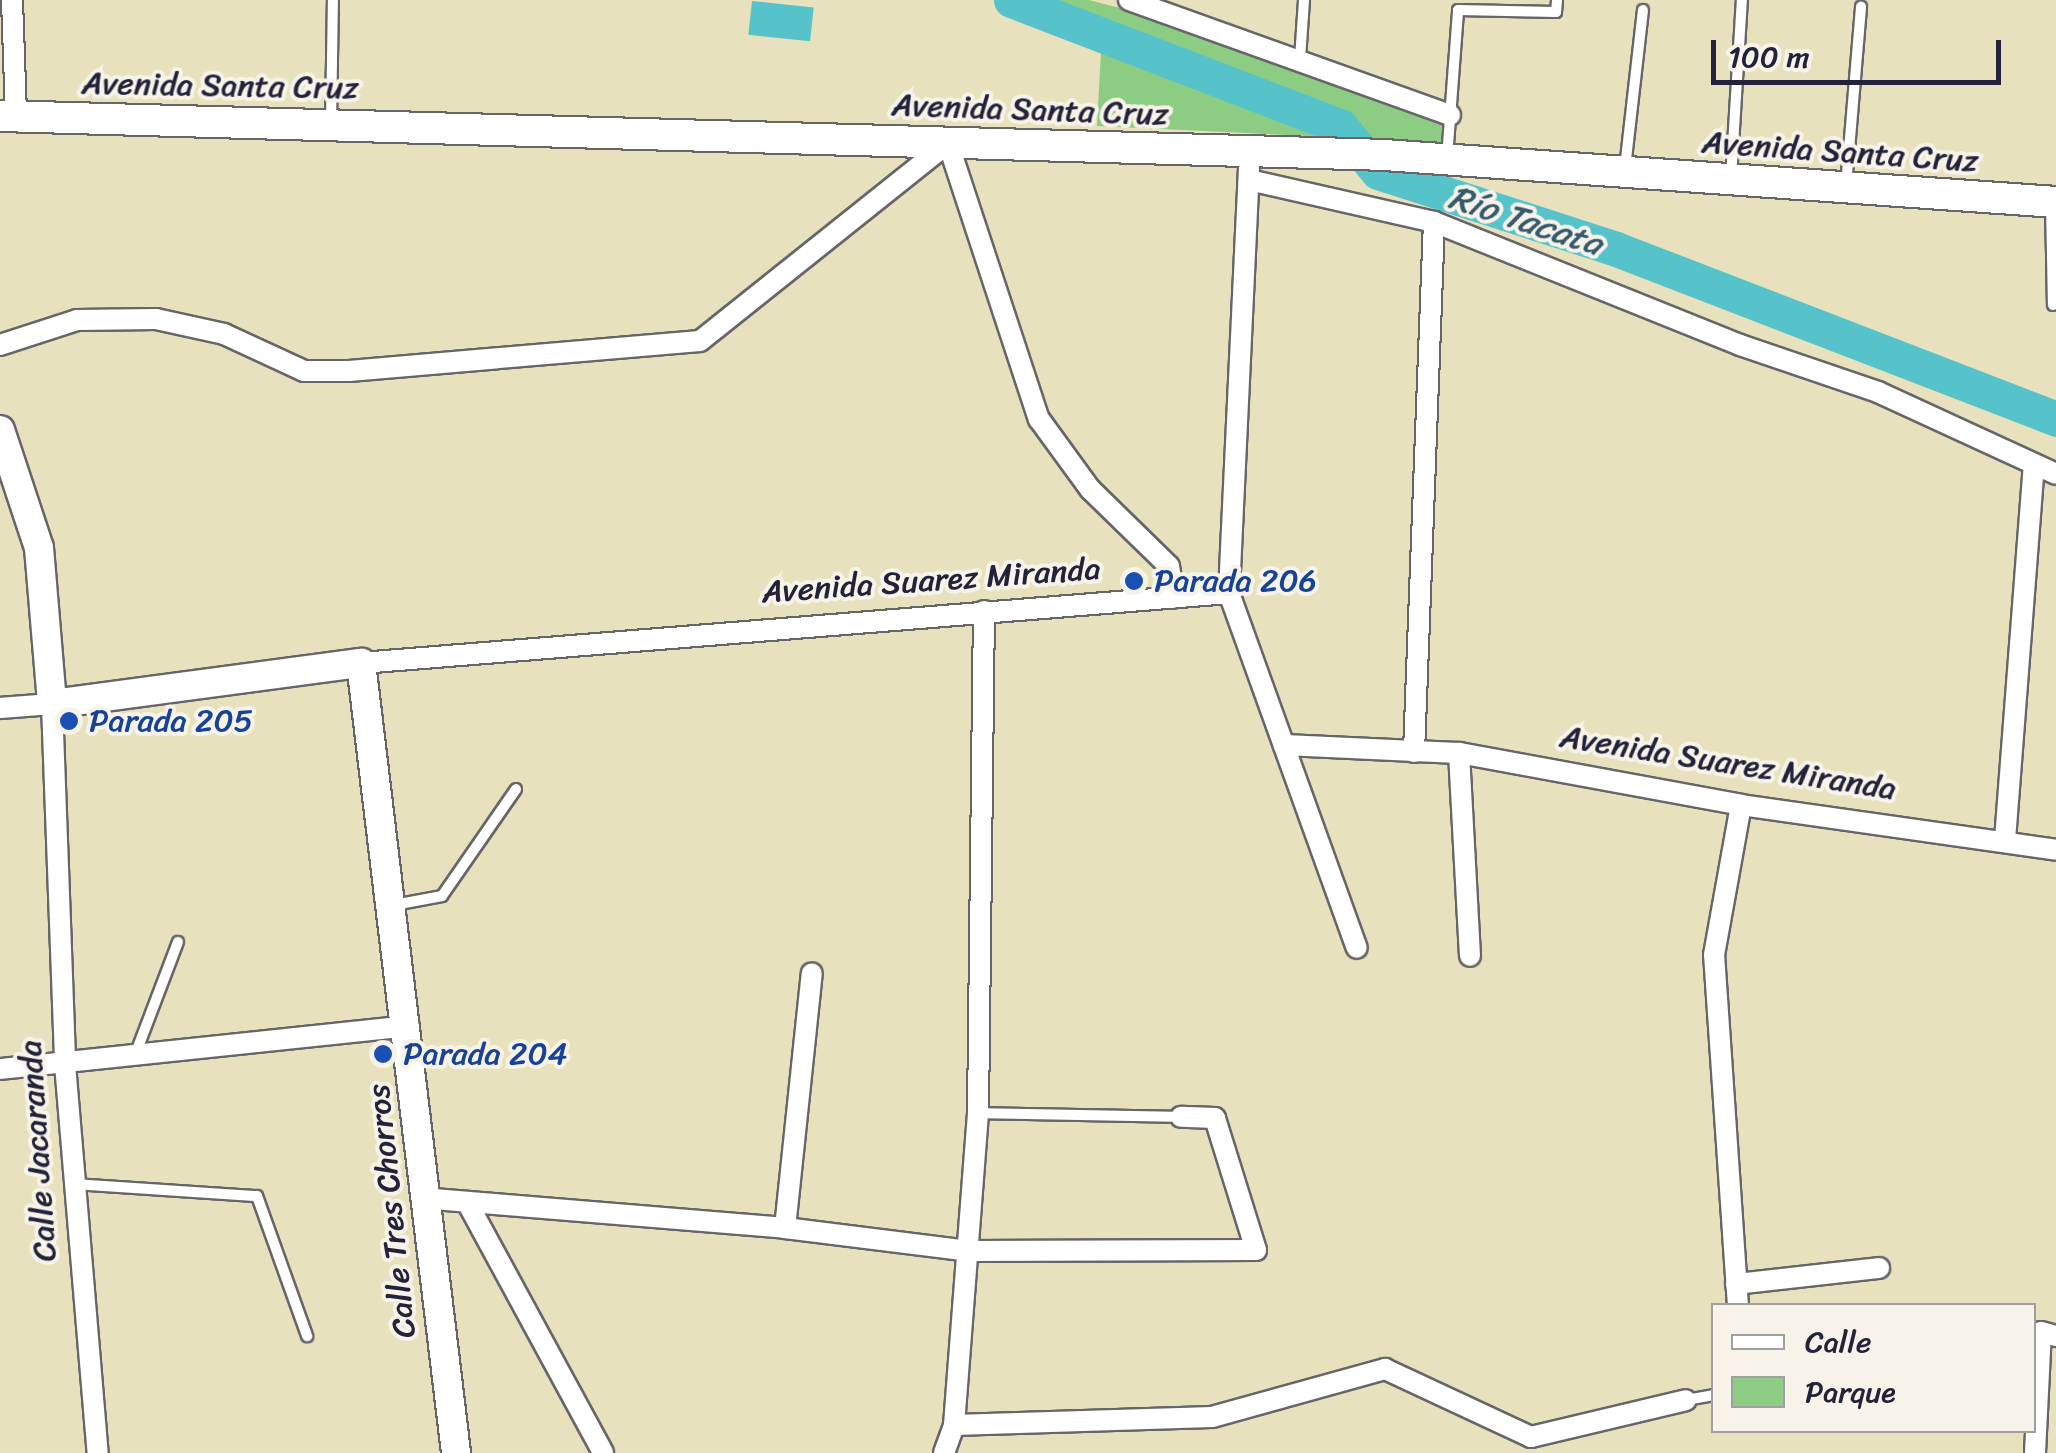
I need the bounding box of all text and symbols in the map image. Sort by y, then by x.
scale bar [1716,20,2006,82]
text: 100 m [1728,30,1810,84]
street label: Avenida Santa Cruz [81,64,359,108]
street label: Avenida Santa Cruz [891,86,1169,134]
street label: Avenida Santa Cruz [1701,123,1979,181]
water label: Río Tacata [1444,175,1608,265]
street label: Avenida Suarez Miranda [760,550,1102,612]
place label: Parada 206 [1154,562,1317,600]
marker: Parada 206 [1123,570,1145,592]
place label: Parada 205 [89,702,253,740]
marker: Parada 205 [58,710,80,732]
street label: Avenida Suarez Miranda [1557,717,1899,809]
place label: Parada 204 [403,1035,568,1073]
street label: Calle Jacaranda [11,1039,65,1263]
marker: Parada 204 [372,1043,394,1065]
street label: Calle Tres Chorros [359,1081,425,1341]
legend [1711,1303,2036,1433]
text: Calle [1805,1315,1871,1369]
text: Parque [1805,1365,1896,1419]

